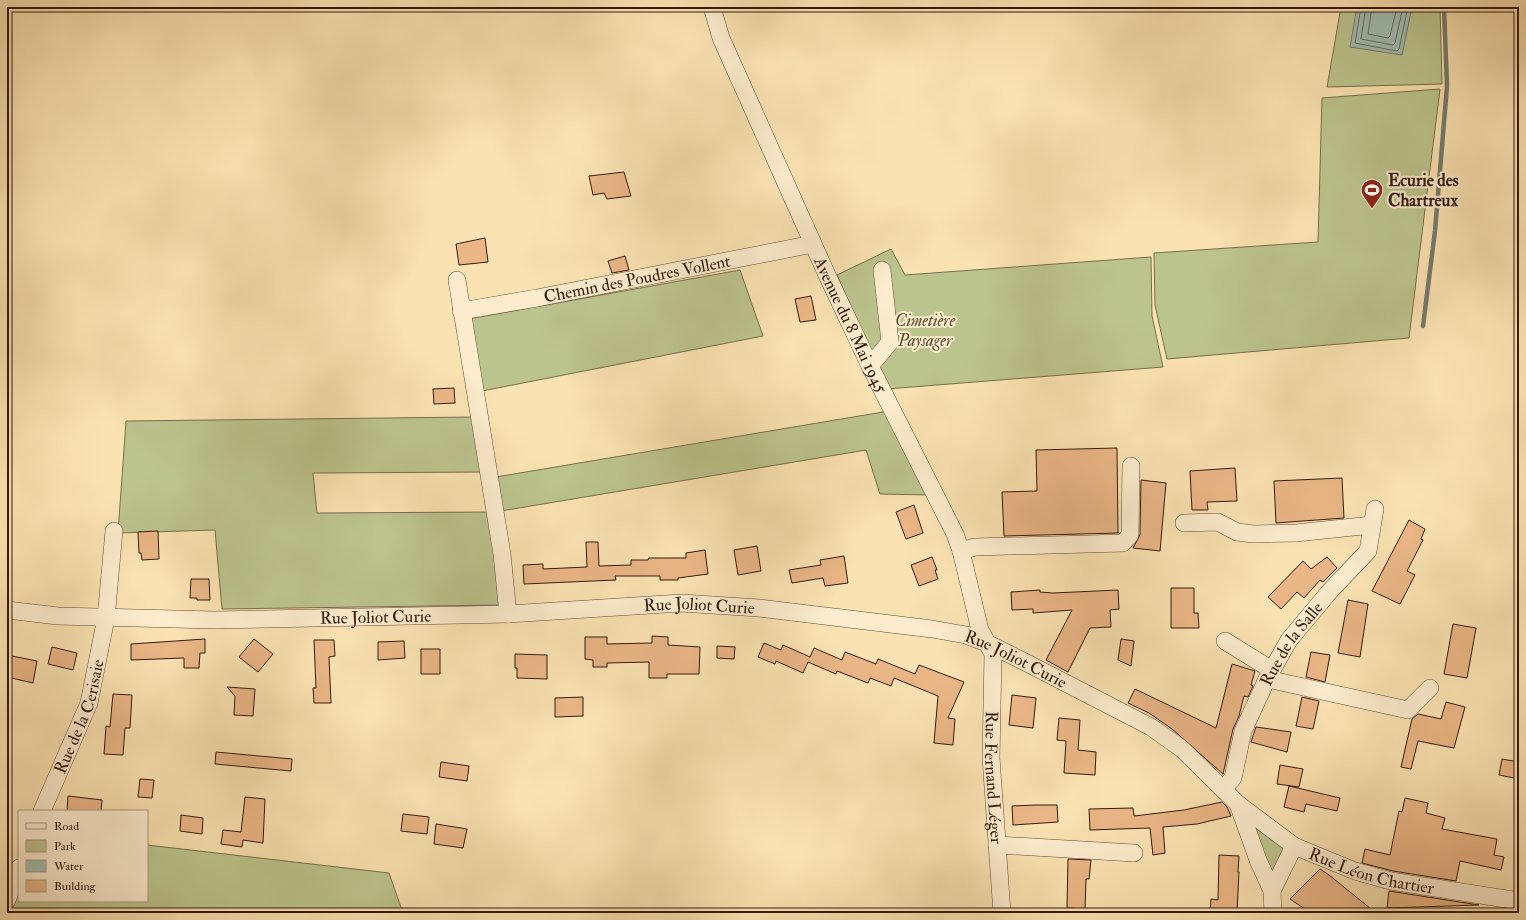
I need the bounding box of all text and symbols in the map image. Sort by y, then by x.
place label: Ecurie des Chartreux [1388,170,1459,211]
sports icon: Ecurie des Chartreux [1359,177,1385,210]
street label: Chemin des Poudres Vollent [542,250,733,307]
street label: Avenue du 8 Mai 1945 [809,253,892,397]
park label: Cimetière Paysager [895,310,955,351]
street label: Rue Joliot Curie [643,592,755,618]
street label: Rue de la Salle [1255,597,1327,689]
street label: Rue Joliot Curie [320,605,431,629]
street label: Rue Joliot Curie [962,625,1071,692]
street label: Rue de la Cerisaie [49,657,108,777]
street label: Rue Fernand Léger [980,711,1008,845]
legend [18,810,148,902]
text: Road [54,819,79,834]
text: Park [54,839,76,854]
street label: Rue Léon Chartier [1306,843,1436,898]
text: Water [53,859,84,874]
text: Building [54,879,97,894]

